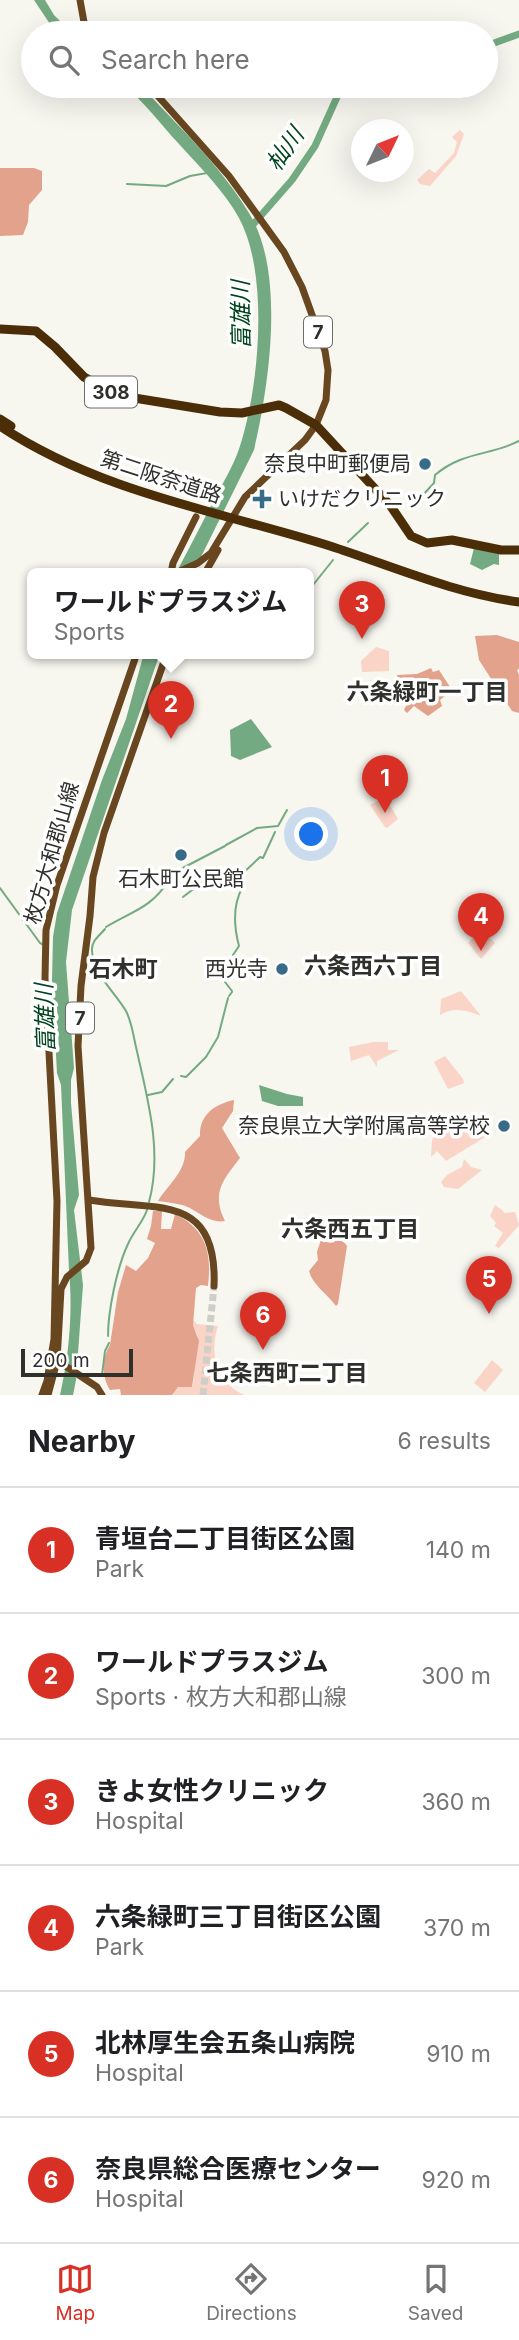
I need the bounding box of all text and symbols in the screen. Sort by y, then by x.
search box [21,21,498,98]
icon: search [45,41,83,79]
text: Search here [101,44,250,75]
north arrow [351,119,414,182]
water label: 杣川 [260,120,311,176]
water label: 富雄川 [226,277,256,350]
road number: 7 [304,316,332,348]
road number: 308 [85,376,137,408]
street label: 第二阪奈道路 [97,445,225,508]
place label: 奈良中町郵便局 [264,451,411,476]
marker: 奈良中町郵便局 [417,456,433,472]
place label: いけだクリニック [278,486,446,511]
marker: いけだクリニック [252,489,272,509]
popup [27,568,314,659]
pin: 3 [339,581,385,639]
text: ワールドプラスジム [54,586,287,617]
text: Sports [54,618,125,646]
district label: 六条緑町一丁目 [347,678,508,706]
pin: 2 [148,681,194,739]
pin: 1 [362,755,408,813]
street label: 枚方大和郡山線 [19,779,84,927]
your location [294,817,328,851]
marker: 石木町公民館 [173,847,189,863]
place label: 石木町公民館 [118,866,244,891]
pin: 4 [458,893,504,951]
district label: 六条西六丁目 [304,952,442,980]
district label: 石木町 [89,955,158,983]
place label: 西光寺 [205,956,268,981]
marker: 西光寺 [274,961,290,977]
water label: 富雄川 [30,980,60,1053]
road number: 7 [66,1002,94,1034]
place label: 奈良県立大学附属高等学校 [238,1113,490,1138]
marker: 奈良県立大学附属高等学校 [496,1118,512,1134]
district label: 六条西五丁目 [281,1215,419,1243]
pin: 5 [466,1256,512,1314]
pin: 6 [240,1292,286,1350]
scale bar [21,1346,133,1378]
text: 200 m [32,1349,90,1372]
district label: 七条西町二丁目 [207,1359,368,1387]
text: Nearby [28,1423,136,1459]
text: 6 results [397,1427,491,1455]
text: 青垣台二丁目街区公園 [95,1523,355,1554]
text: 1 [46,1536,56,1564]
text: 140 m [426,1536,491,1564]
text: Park [95,1555,144,1583]
text: ワールドプラスジム [95,1646,328,1677]
text: 2 [44,1662,58,1690]
text: 300 m [421,1662,491,1690]
text: Sports · 枚方大和郡山線 [95,1683,347,1711]
text: きよ女性クリニック [95,1775,329,1806]
text: 3 [44,1788,58,1816]
text: 360 m [421,1788,491,1816]
text: Hospital [95,1807,184,1835]
text: 六条緑町三丁目街区公園 [95,1901,381,1932]
text: 4 [43,1914,59,1942]
text: 370 m [423,1914,491,1942]
text: Park [95,1933,144,1961]
text: 北林厚生会五条山病院 [95,2027,355,2058]
text: 5 [44,2040,58,2068]
text: 910 m [426,2040,491,2068]
text: Hospital [95,2059,184,2087]
text: 奈良県総合医療センター [95,2153,381,2184]
text: 6 [44,2166,58,2194]
text: 920 m [422,2166,491,2194]
text: Hospital [95,2185,184,2213]
tab: Map [56,2260,95,2325]
tab: Directions [206,2260,297,2325]
tab: Saved [408,2260,463,2325]

